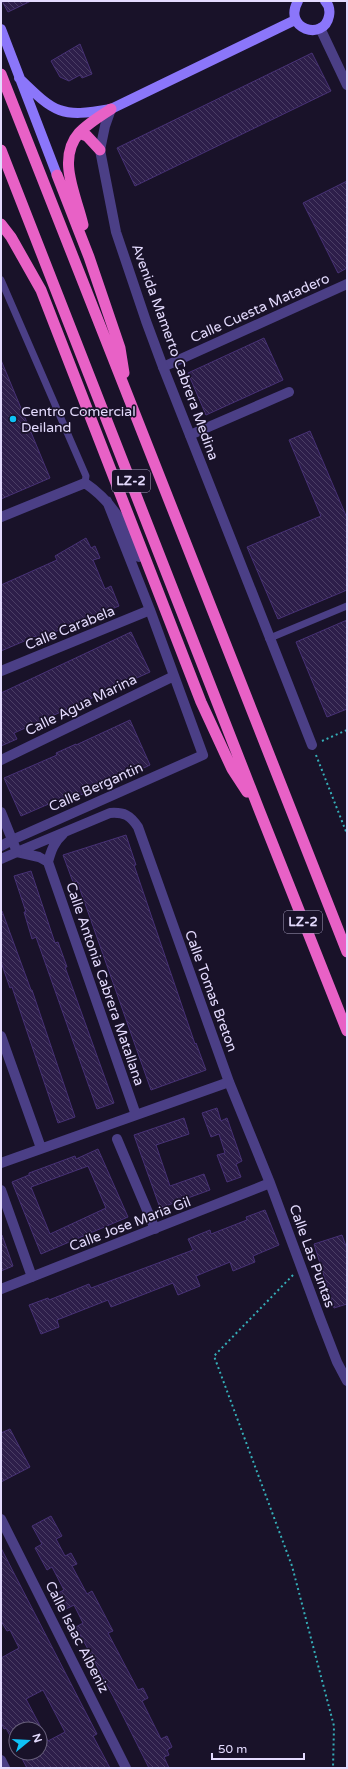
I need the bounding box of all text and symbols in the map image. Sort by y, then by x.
street label: Avenida Mamerto Cabrera Medina [128,242,222,462]
street label: Calle Cuesta Matadero [188,270,332,346]
place label: Centro Comercial Deiland [21,403,136,436]
marker: Centro Comercial Deiland [8,414,18,424]
road number: LZ-2 [112,470,150,492]
street label: Calle Carabela [23,602,117,654]
street label: Calle Agua Marina [22,671,140,739]
street label: Calle Bergantin [46,759,146,815]
street label: Calle Antonia Cabrera Matallana [62,880,148,1088]
road number: LZ-2 [284,911,322,933]
street label: Calle Tomas Breton [181,928,241,1054]
street label: Calle Jose Maria Gil [67,1193,193,1255]
street label: Calle Las Puntas [285,1202,339,1310]
street label: Calle Isaac Albeniz [41,1578,113,1696]
north arrow [8,1721,48,1761]
text: N [29,1732,45,1744]
scale bar [212,1735,304,1761]
text: 50 m [218,1742,247,1756]

